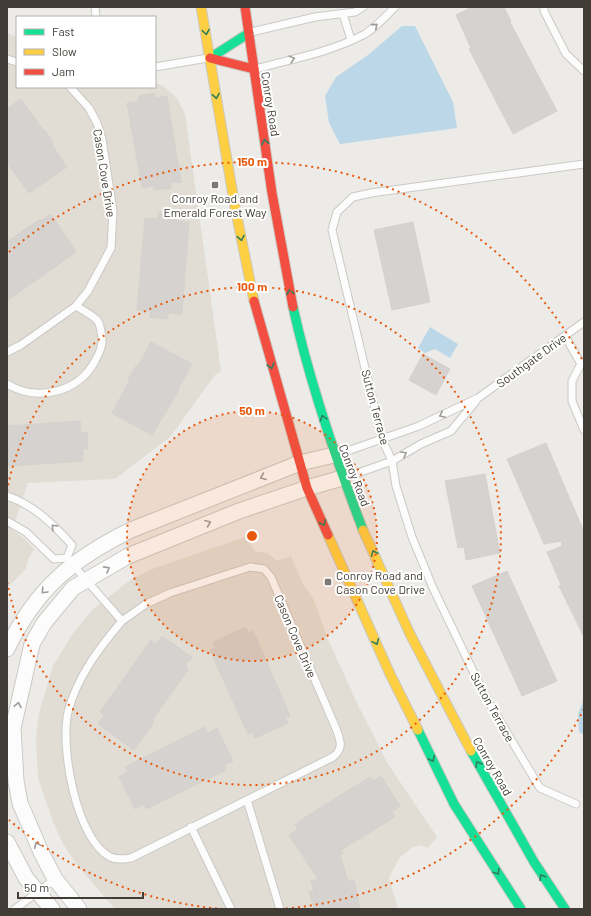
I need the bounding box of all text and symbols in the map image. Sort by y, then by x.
legend [16,16,156,88]
one-way arrow [370,23,377,30]
text: Fast [52,24,75,38]
one-way arrow [201,29,210,36]
text: Slow [52,44,77,58]
one-way arrow [288,55,295,64]
text: Jam [52,64,75,78]
street label: Conroy Road [259,71,283,137]
one-way arrow [212,93,220,99]
street label: Cason Cove Drive [91,128,119,218]
one-way arrow [261,139,270,145]
text: 150 m [237,154,267,168]
marker: Conroy Road and Emerald Forest Way [210,180,220,190]
place label: Conroy Road and Emerald Forest Way [163,191,267,219]
one-way arrow [237,235,245,241]
text: 100 m [237,279,267,293]
one-way arrow [287,289,295,295]
street label: Southgate Drive [493,330,569,390]
one-way arrow [266,362,275,369]
street label: Sutton Terrace [359,368,393,446]
text: 50 m [239,403,265,417]
one-way arrow [439,410,447,418]
one-way arrow [319,415,328,422]
street label: Conroy Road [337,442,373,508]
one-way arrow [400,451,407,458]
one-way arrow [260,473,267,481]
one-way arrow [204,519,211,527]
one-way arrow [318,519,326,527]
one-way arrow [51,524,59,532]
centre of rings [245,529,259,543]
one-way arrow [371,550,379,557]
one-way arrow [103,566,110,573]
place label: Conroy Road and Cason Cove Drive [336,568,425,596]
marker: Conroy Road and Cason Cove Drive [323,577,333,587]
one-way arrow [41,586,49,594]
street label: Cason Cove Drive [272,592,320,680]
one-way arrow [371,638,379,645]
street label: Sutton Terrace [468,670,518,744]
one-way arrow [13,702,21,708]
street label: Conroy Road [471,734,515,798]
one-way arrow [428,755,435,762]
one-way arrow [476,761,483,768]
one-way arrow [34,841,42,849]
one-way arrow [492,868,499,875]
scale bar [18,874,143,900]
one-way arrow [540,874,547,881]
text: 50 m [24,880,49,894]

